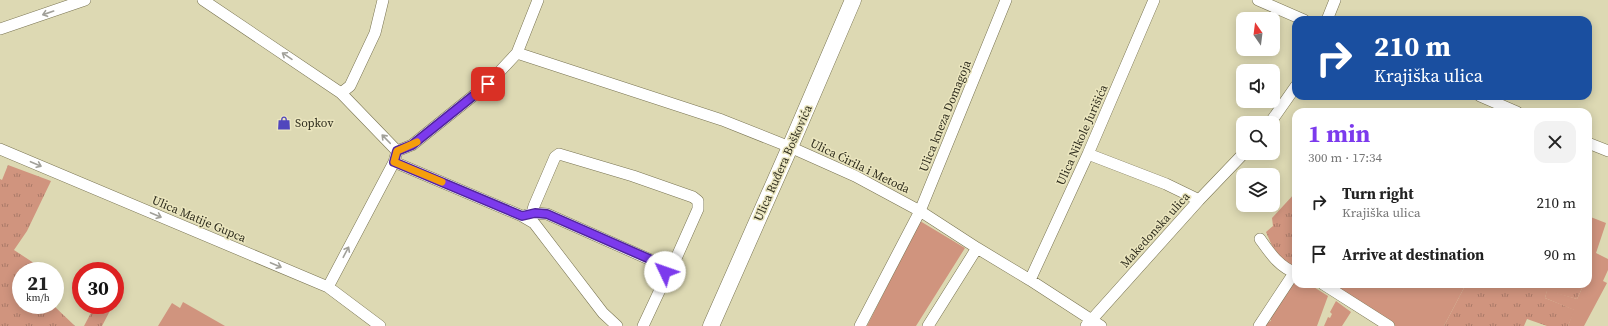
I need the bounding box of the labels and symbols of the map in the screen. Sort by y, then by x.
one-way arrow [42,9,54,17]
north arrow [1236,12,1280,56]
one-way arrow [282,52,293,60]
street label: Ulica kneza Domagoja [915,57,975,174]
pin [471,67,505,101]
street label: Ulica Nikole Jurišića [1053,81,1112,188]
street label: Ulica Ruđera Boškovića [750,102,816,224]
shop icon: Sopkov [276,115,292,131]
place label: Sopkov [295,115,333,131]
one-way arrow [381,134,391,144]
street label: Ulica Ćirila i Metoda [807,135,913,198]
one-way arrow [30,161,42,169]
street label: Makedonska ulica [1117,188,1194,271]
street label: Ulica Matije Gupca [149,192,249,246]
one-way arrow [149,211,161,219]
one-way arrow [343,247,351,259]
position arrow [644,251,686,293]
speed limit sign: 30 [72,262,124,314]
one-way arrow [269,262,281,269]

